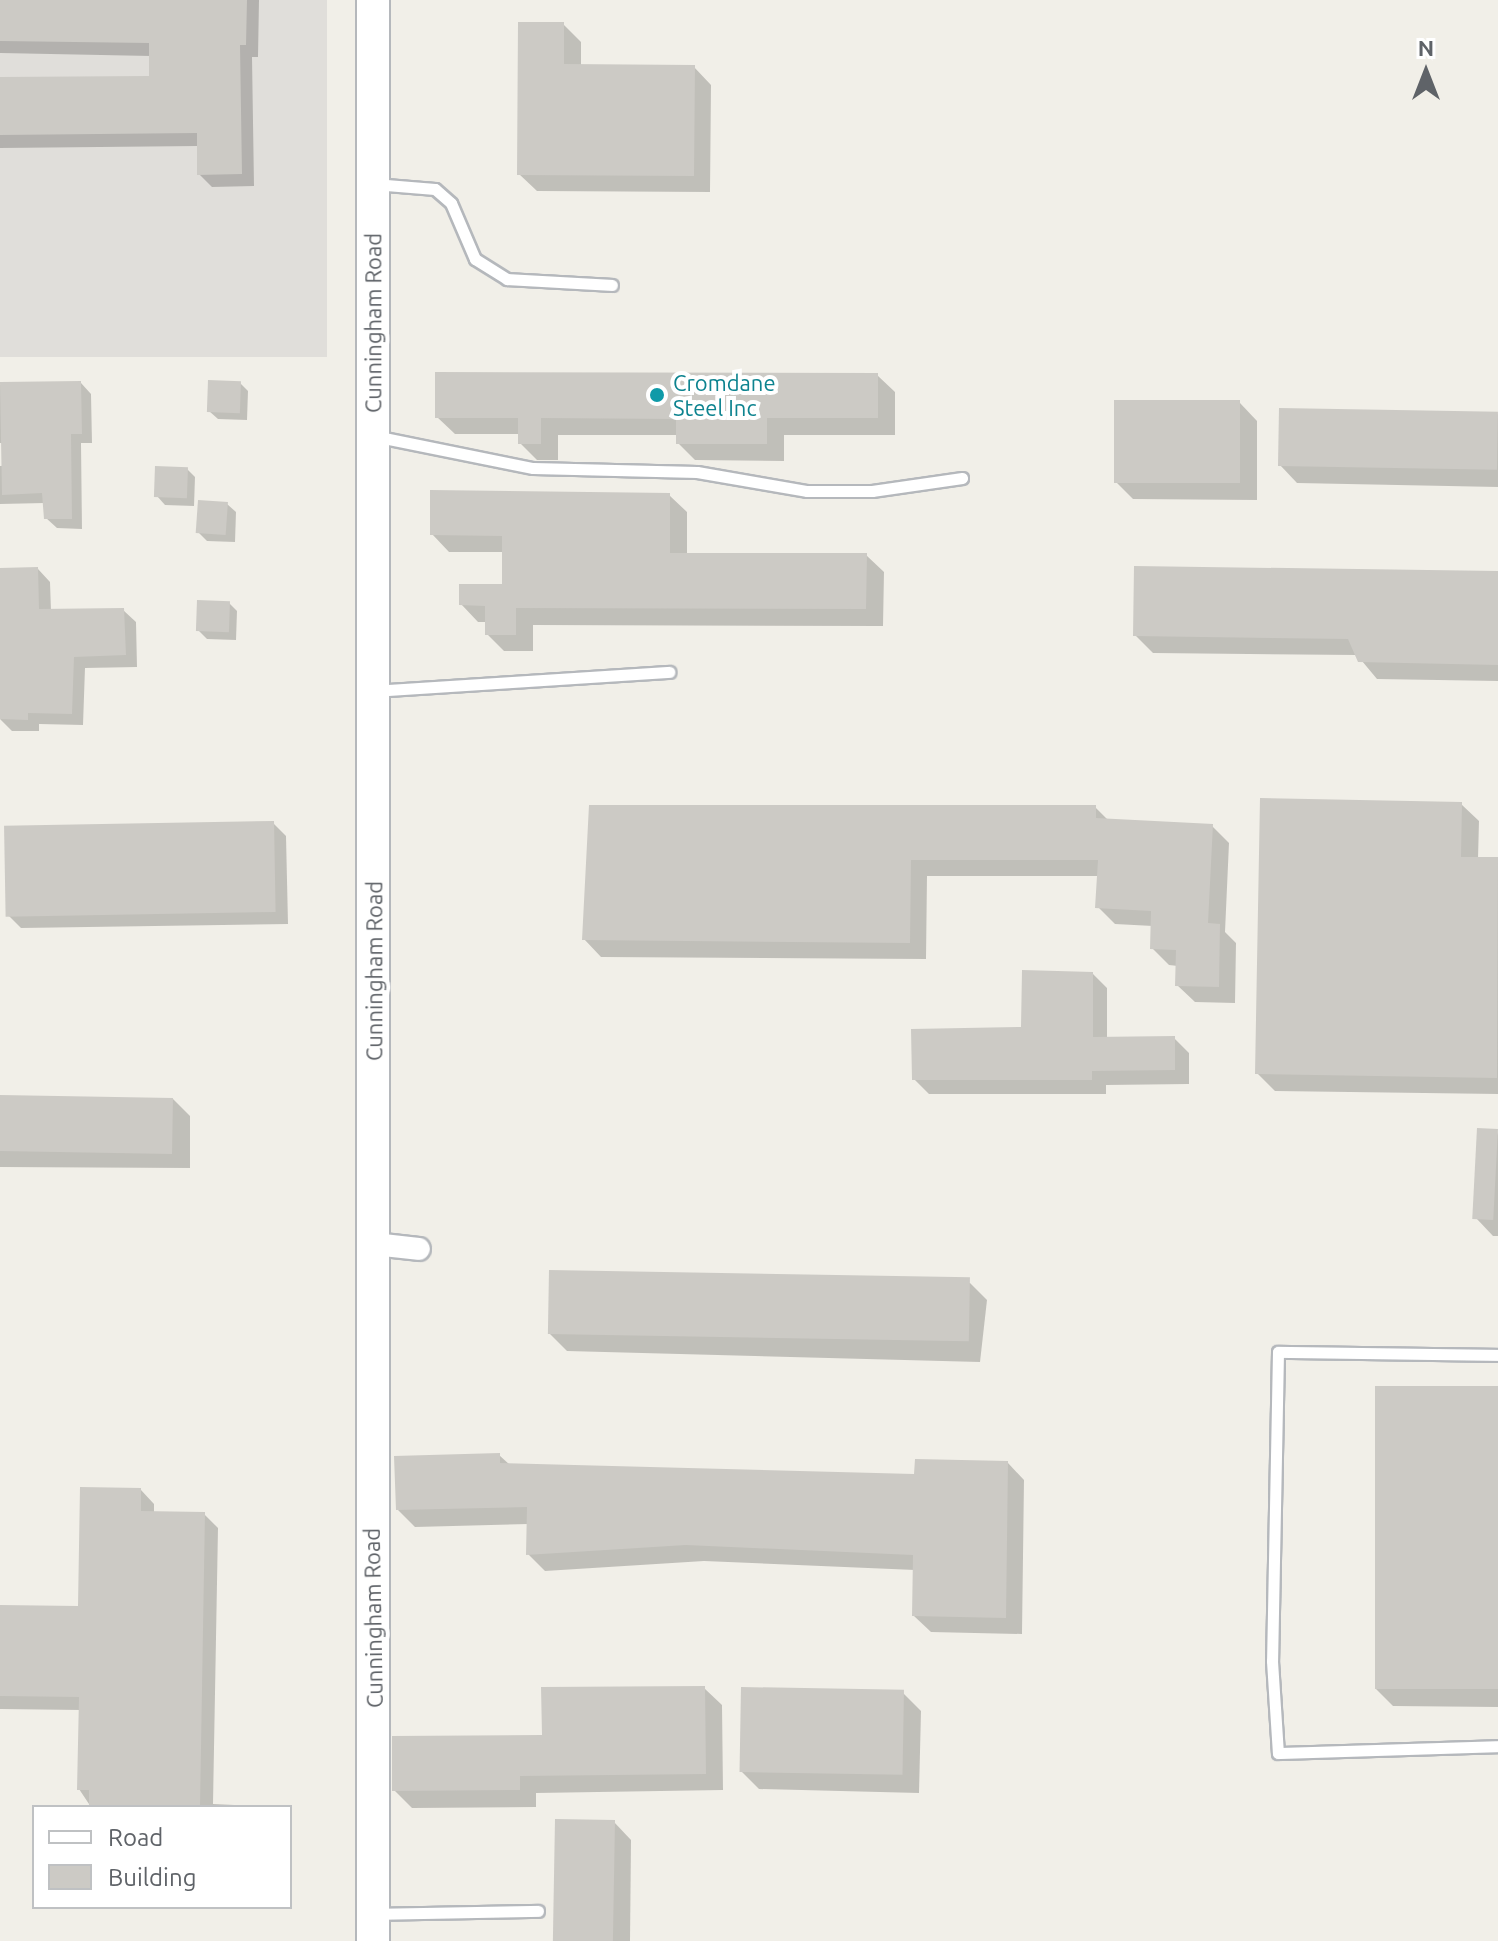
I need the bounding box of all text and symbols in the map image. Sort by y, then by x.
north arrow [1386,32,1466,112]
text: N [1418,35,1434,60]
street label: Cunningham Road [360,233,386,413]
place label: Cromdane Steel Inc [673,369,776,420]
marker: Cromdane Steel Inc [648,386,666,404]
street label: Cunningham Road [361,881,387,1061]
street label: Cunningham Road [358,1528,388,1708]
legend [32,1805,292,1909]
text: Road [108,1824,163,1851]
text: Building [108,1864,196,1891]

